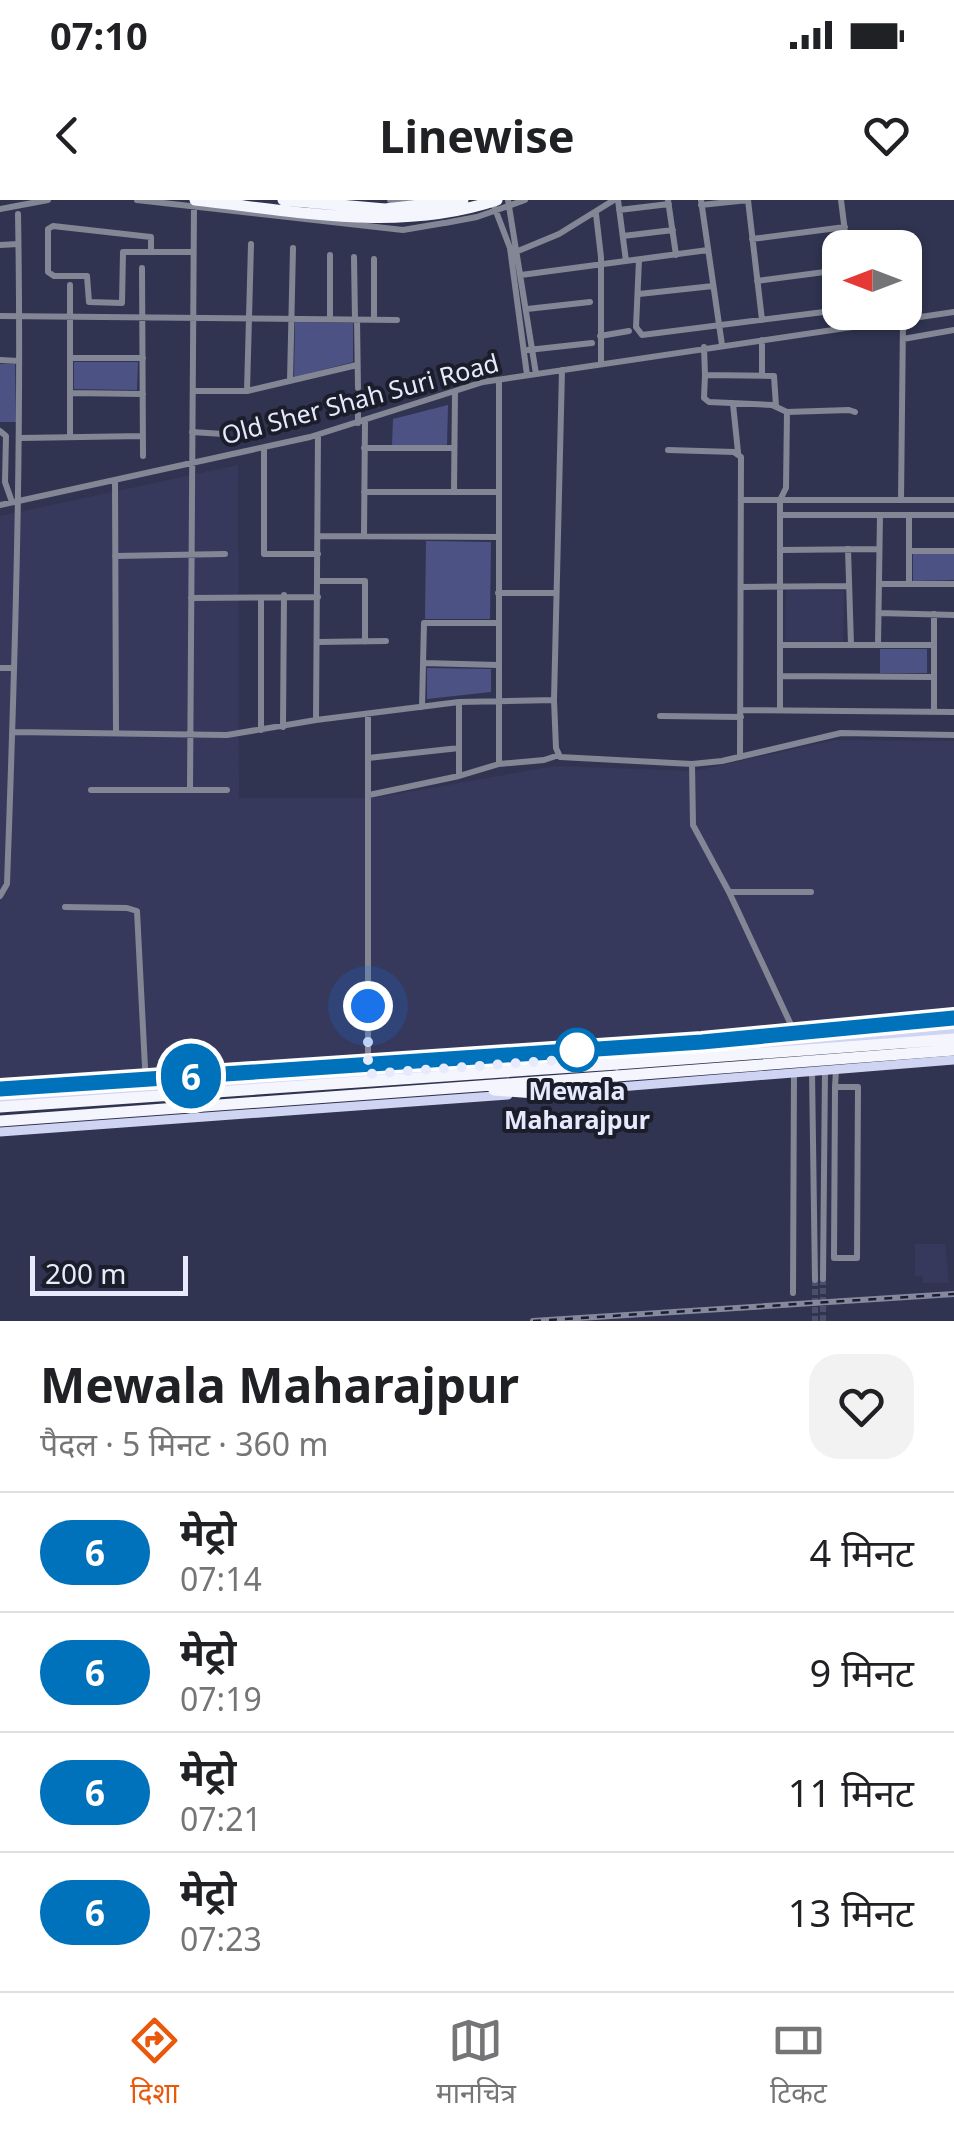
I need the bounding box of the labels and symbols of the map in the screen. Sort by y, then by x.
north arrow [822,230,922,330]
street label: Old Sher Shah Suri Road [217,345,502,451]
your location [343,981,393,1031]
marker: Mewala Maharajpur [556,1029,598,1071]
line badge: 6 [158,1044,224,1108]
place label: Mewala Maharajpur [504,1073,650,1136]
scale bar [30,1251,188,1296]

